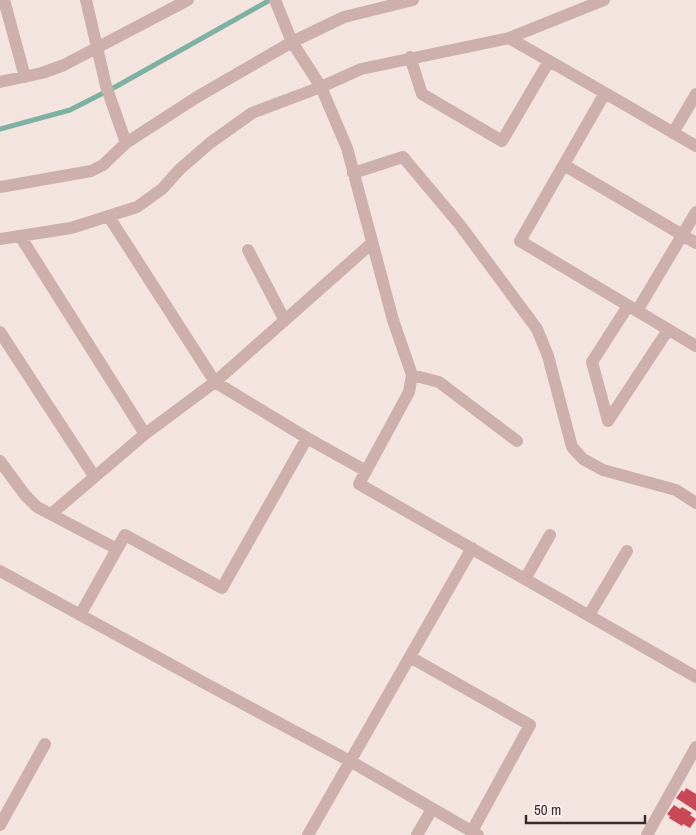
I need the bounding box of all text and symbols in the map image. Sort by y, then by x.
scale bar [526,792,645,824]
text: 50 m [534,799,561,820]

